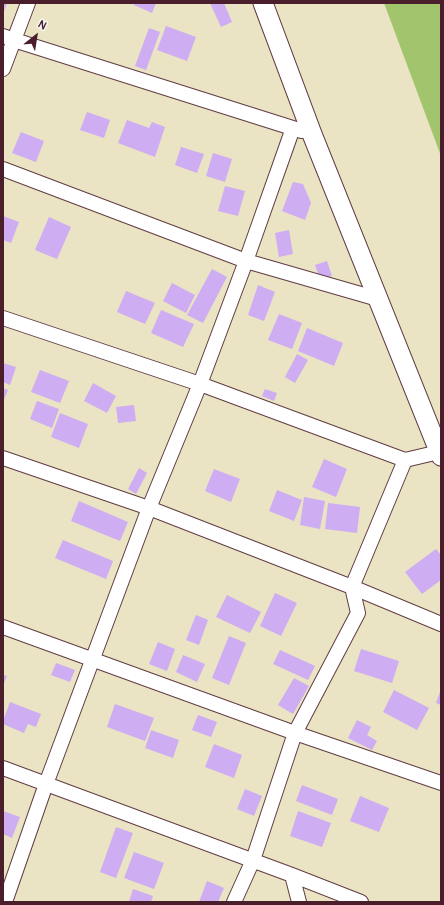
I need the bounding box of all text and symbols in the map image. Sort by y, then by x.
north arrow [16,16,56,56]
text: N [36,18,49,33]

